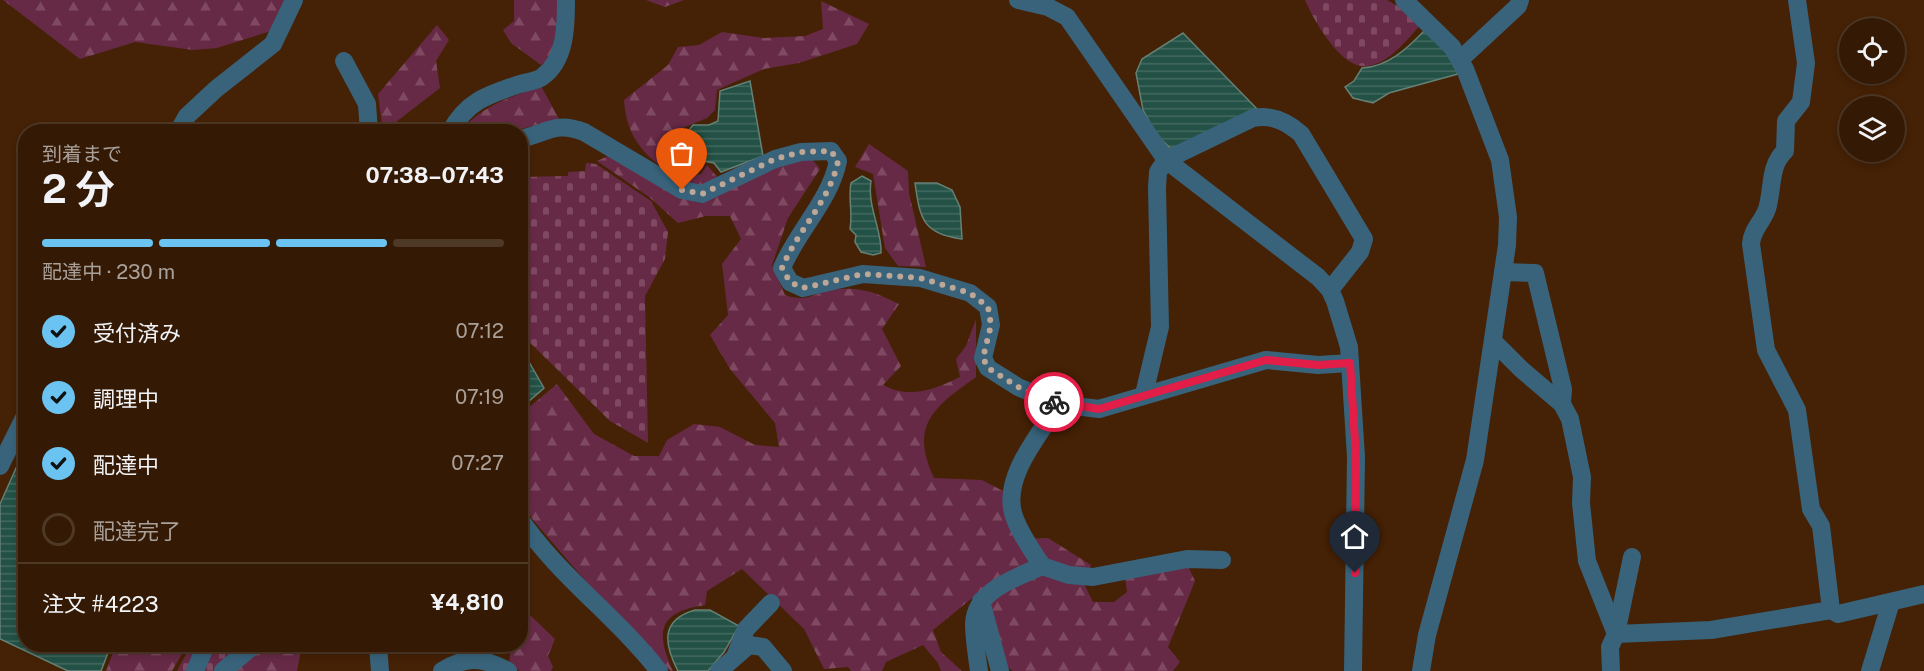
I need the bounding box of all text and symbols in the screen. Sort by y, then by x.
map controls [1839,18,1905,162]
button: locate [1839,18,1905,84]
button: layers [1839,96,1905,162]
pin [656,128,707,190]
icon: bag [665,137,698,170]
text: 到着まで [42,142,122,166]
text: 07:38–07:43 [366,162,504,188]
text: 2 分 [42,166,115,212]
text: 配達中 · 230 m [42,260,175,284]
icon: check [42,315,75,348]
text: 07:12 [456,319,504,343]
text: 受付済み [93,320,181,346]
courier [1024,372,1084,432]
icon: check [42,381,75,414]
text: 07:19 [455,385,504,409]
text: 調理中 [93,386,159,412]
icon: bike [1038,386,1071,419]
icon: check [42,447,75,480]
text: 07:27 [451,451,504,475]
text: 配達中 [93,452,159,478]
pin [1329,511,1380,573]
text: 配達完了 [93,518,181,544]
icon: home [1338,520,1371,553]
text: ¥4,810 [431,589,504,615]
text: 注文 #4223 [42,591,159,617]

